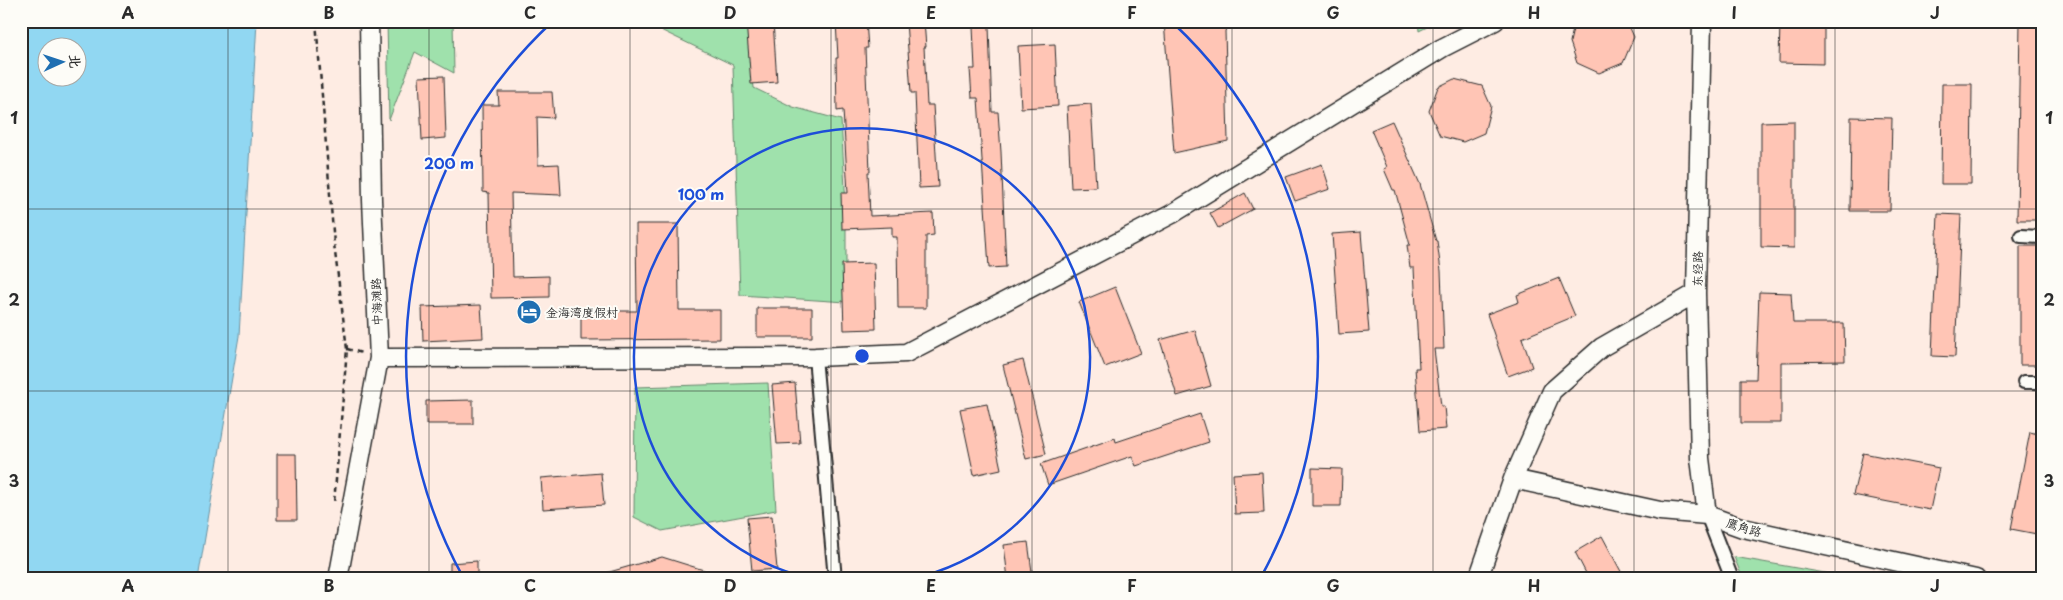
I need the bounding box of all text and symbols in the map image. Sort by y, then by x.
text: A [122,0,135,24]
text: B [324,0,335,24]
text: C [524,0,536,24]
text: D [724,0,736,24]
text: E [926,0,936,24]
text: F [1127,0,1137,24]
text: G [1326,0,1340,24]
text: H [1528,0,1540,24]
text: I [1731,0,1737,24]
text: J [1930,0,1940,24]
north arrow [38,38,88,88]
text: 北 [65,54,86,69]
text: 1 [10,105,18,129]
text: 1 [2045,105,2053,129]
text: 200 m [424,151,474,174]
text: 100 m [678,182,724,205]
street label: 东经路 [1688,251,1706,287]
street label: 中海滩路 [366,278,386,326]
text: 2 [8,287,20,311]
text: 2 [2043,287,2055,311]
hotel icon: 金海湾度假村 [516,299,542,325]
place label: 金海湾度假村 [546,303,618,321]
centre of rings [853,347,871,365]
text: 3 [9,468,19,492]
text: 3 [2044,468,2054,492]
street label: 鹰角路 [1724,513,1764,541]
text: A [122,573,135,597]
text: B [324,573,335,597]
text: C [524,573,536,597]
text: D [724,573,736,597]
text: E [926,573,936,597]
text: F [1127,573,1137,597]
text: G [1326,573,1340,597]
text: H [1528,573,1540,597]
text: I [1731,573,1737,597]
text: J [1930,573,1940,597]

